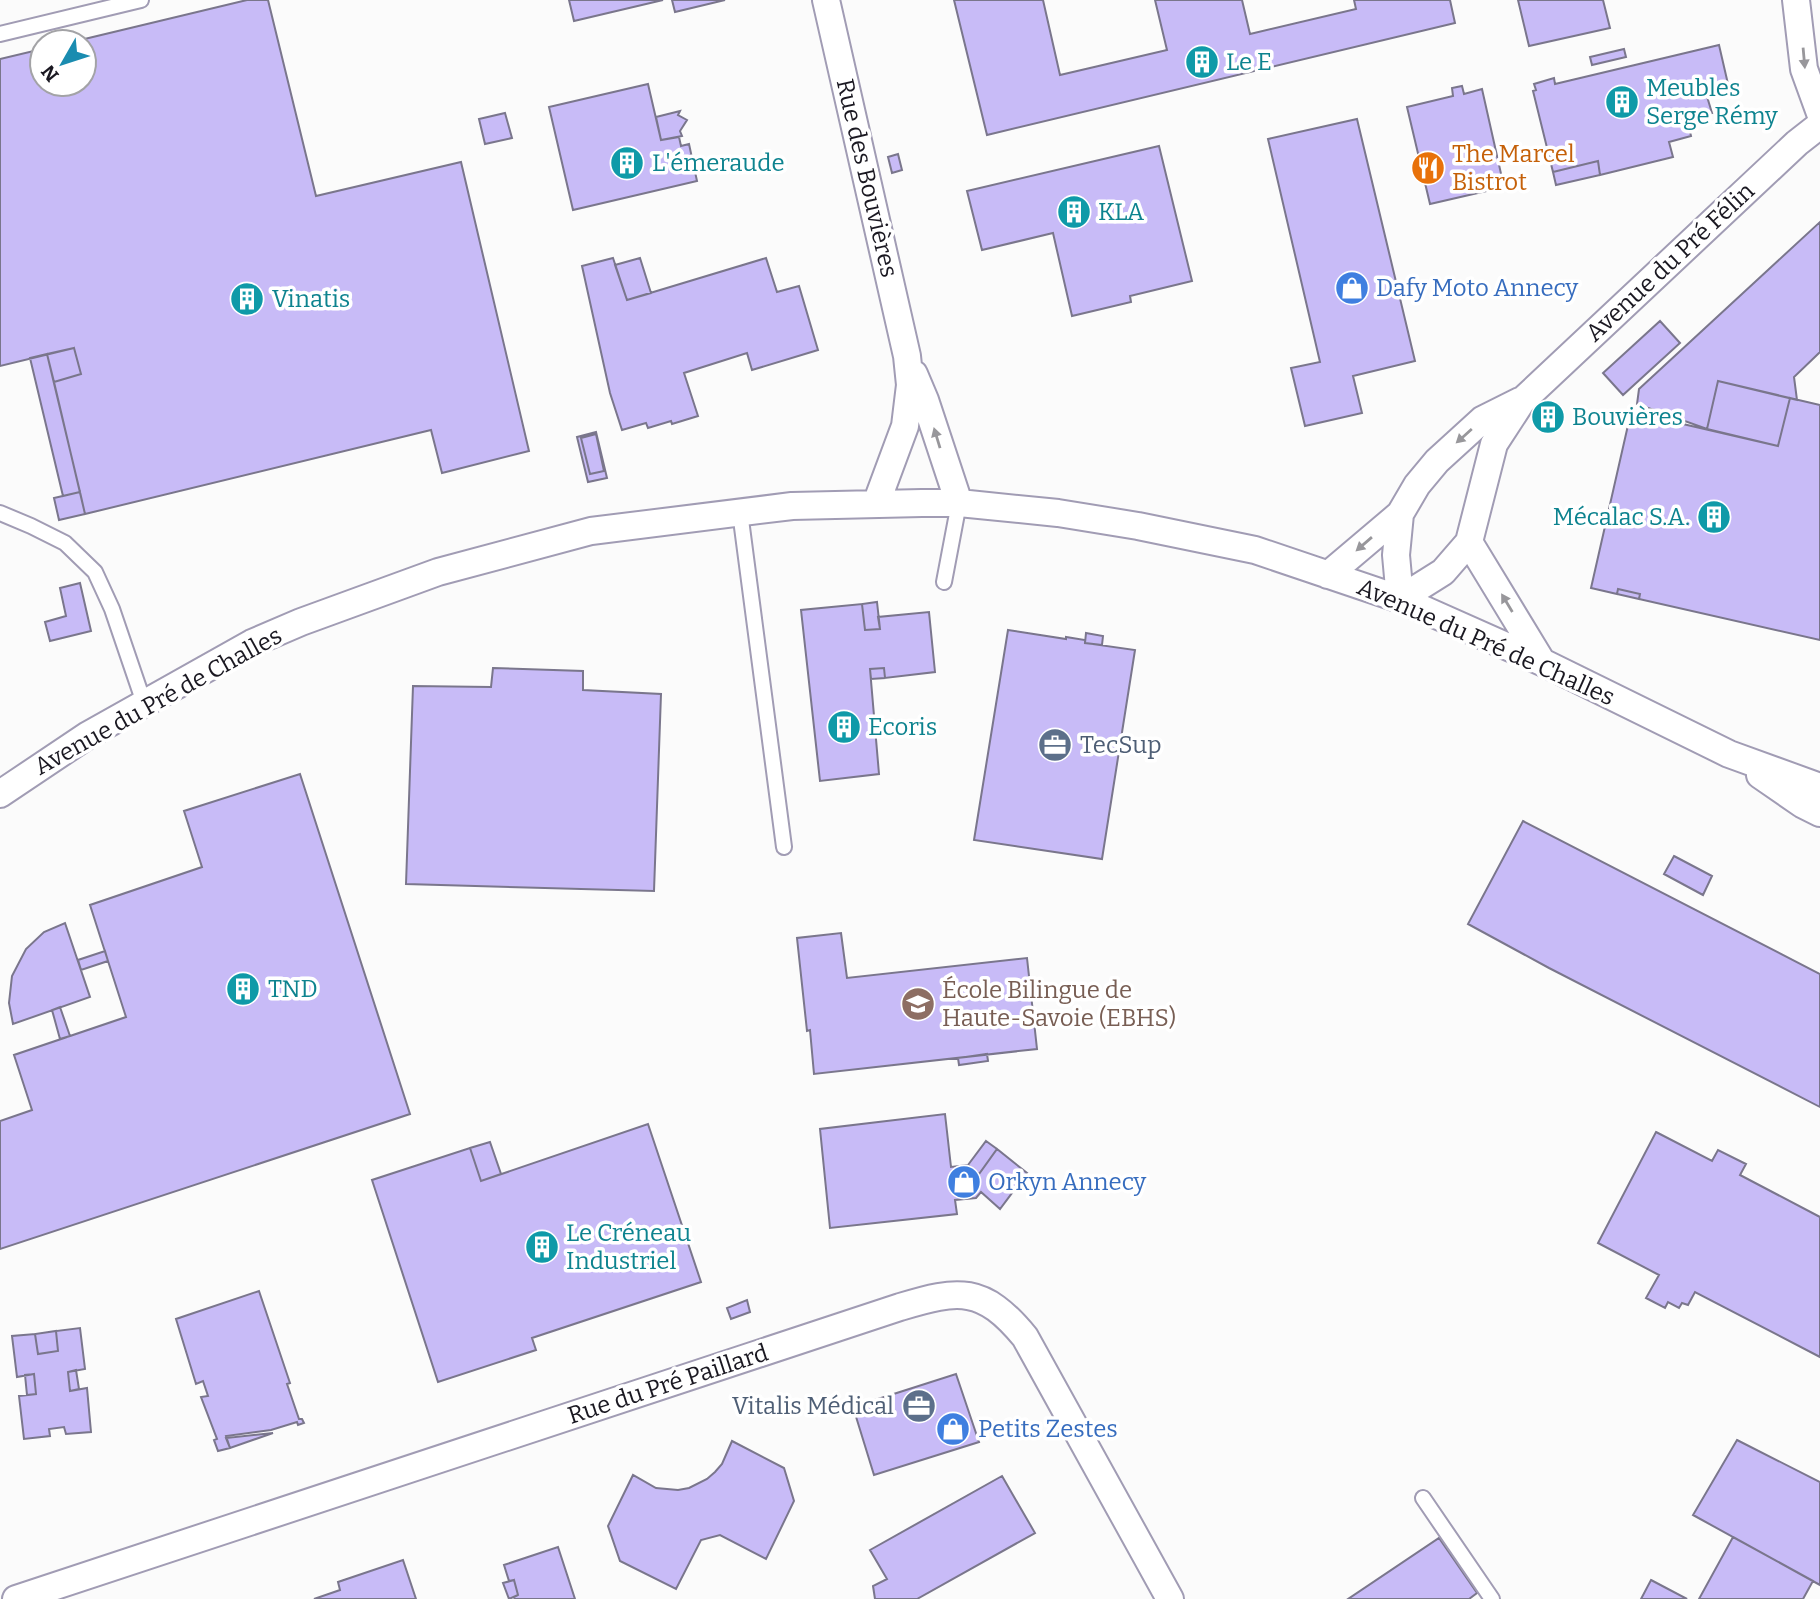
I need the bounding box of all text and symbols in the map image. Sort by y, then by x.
north arrow [28,28,98,98]
building icon: Le E [1183,43,1221,81]
one-way arrow [1799,47,1810,69]
place label: Le E [1226,48,1272,76]
text: N [36,60,64,86]
place label: Meubles Serge Rémy [1646,74,1778,130]
street label: Rue des Bouvières [831,76,903,280]
building icon: Meubles Serge Rémy [1603,83,1641,121]
place label: The Marcel Bistrot [1452,140,1575,196]
building icon: L'émeraude [608,144,646,182]
place label: L'émeraude [652,149,785,177]
restaurant icon: The Marcel Bistrot [1409,149,1447,187]
street label: Avenue du Pré Félin [1580,177,1760,347]
building icon: KLA [1055,193,1093,231]
place label: KLA [1098,198,1144,226]
shop icon: Dafy Moto Annecy [1333,269,1371,307]
place label: Dafy Moto Annecy [1376,274,1578,302]
building icon: Vinatis [228,280,266,318]
place label: Vinatis [272,285,350,313]
building icon: Bouvières [1529,398,1567,436]
place label: Bouvières [1572,403,1683,431]
one-way arrow [932,428,942,449]
one-way arrow [1455,428,1473,444]
building icon: Mécalac S.A. [1695,498,1733,536]
place label: Mécalac S.A. [1553,503,1690,531]
one-way arrow [1355,536,1373,552]
street label: Avenue du Pré de Challes [1353,573,1619,711]
one-way arrow [1500,594,1513,613]
street label: Avenue du Pré de Challes [29,621,287,781]
building icon: Ecoris [825,708,863,746]
place label: Ecoris [868,713,937,741]
office icon: TecSup [1036,726,1074,764]
place label: TecSup [1080,731,1161,759]
building icon: TND [224,970,262,1008]
place label: TND [268,975,318,1003]
place label: École Bilingue de Haute-Savoie (EBHS) [942,975,1176,1032]
school or university icon: École Bilingue de Haute-Savoie (EBHS) [899,985,937,1023]
shop icon: Orkyn Annecy [945,1163,983,1201]
place label: Orkyn Annecy [988,1168,1147,1196]
place label: Le Créneau Industriel [566,1219,691,1275]
building icon: Le Créneau Industriel [523,1228,561,1266]
street label: Rue du Pré Paillard [564,1338,772,1430]
office icon: Vitalis Médical [900,1387,938,1425]
place label: Vitalis Médical [732,1392,894,1420]
shop icon: Petits Zestes [934,1410,972,1448]
place label: Petits Zestes [978,1415,1118,1443]

